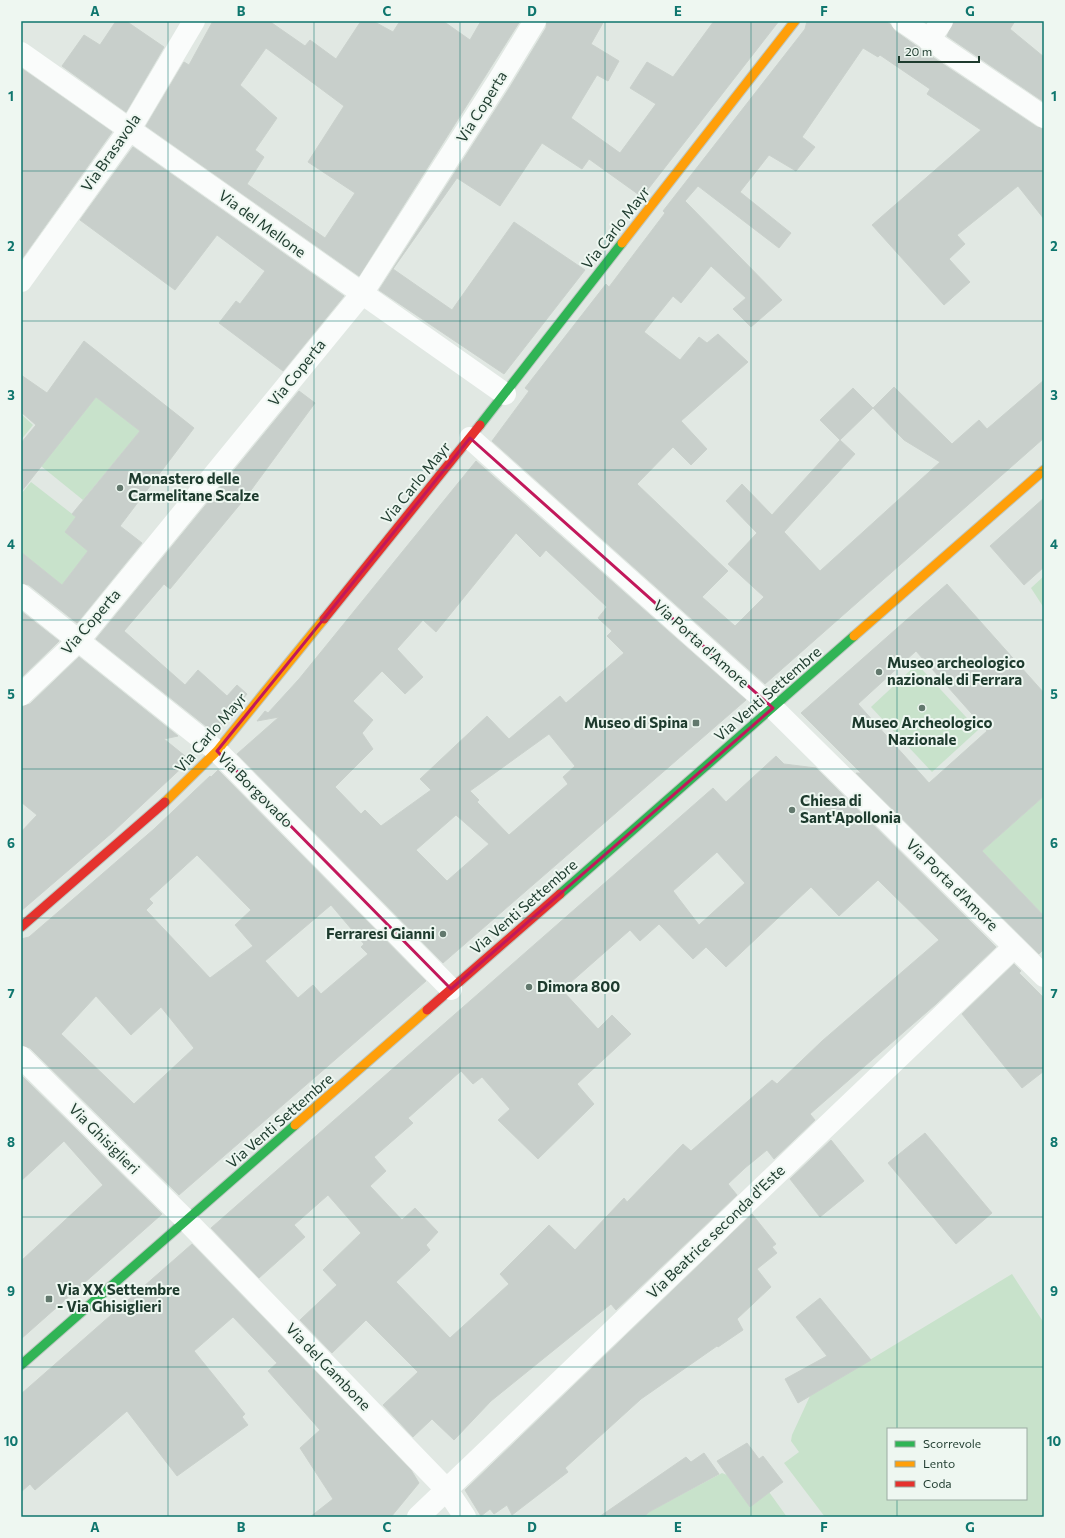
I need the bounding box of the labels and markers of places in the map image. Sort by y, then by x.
place label: Monastero delle Carmelitane Scalze [128,469,259,504]
marker: Monastero delle Carmelitane Scalze [115,483,125,493]
place label: Museo archeologico nazionale di Ferrara [887,653,1025,688]
marker: Museo archeologico nazionale di Ferrara [874,667,884,677]
marker: Museo Archeologico Nazionale [917,703,927,713]
place label: Museo di Spina [584,713,688,731]
place label: Museo Archeologico Nazionale [852,713,992,748]
marker: Museo di Spina [691,718,701,728]
place label: Chiesa di Sant'Apollonia [800,791,901,826]
marker: Chiesa di Sant'Apollonia [787,805,797,815]
place label: Ferraresi Gianni [326,924,435,942]
marker: Ferraresi Gianni [438,929,448,939]
place label: Dimora 800 [537,977,620,995]
marker: Dimora 800 [524,982,534,992]
place label: Via XX Settembre - Via Ghisiglieri [57,1280,180,1315]
marker: Via XX Settembre - Via Ghisiglieri [44,1294,54,1304]

